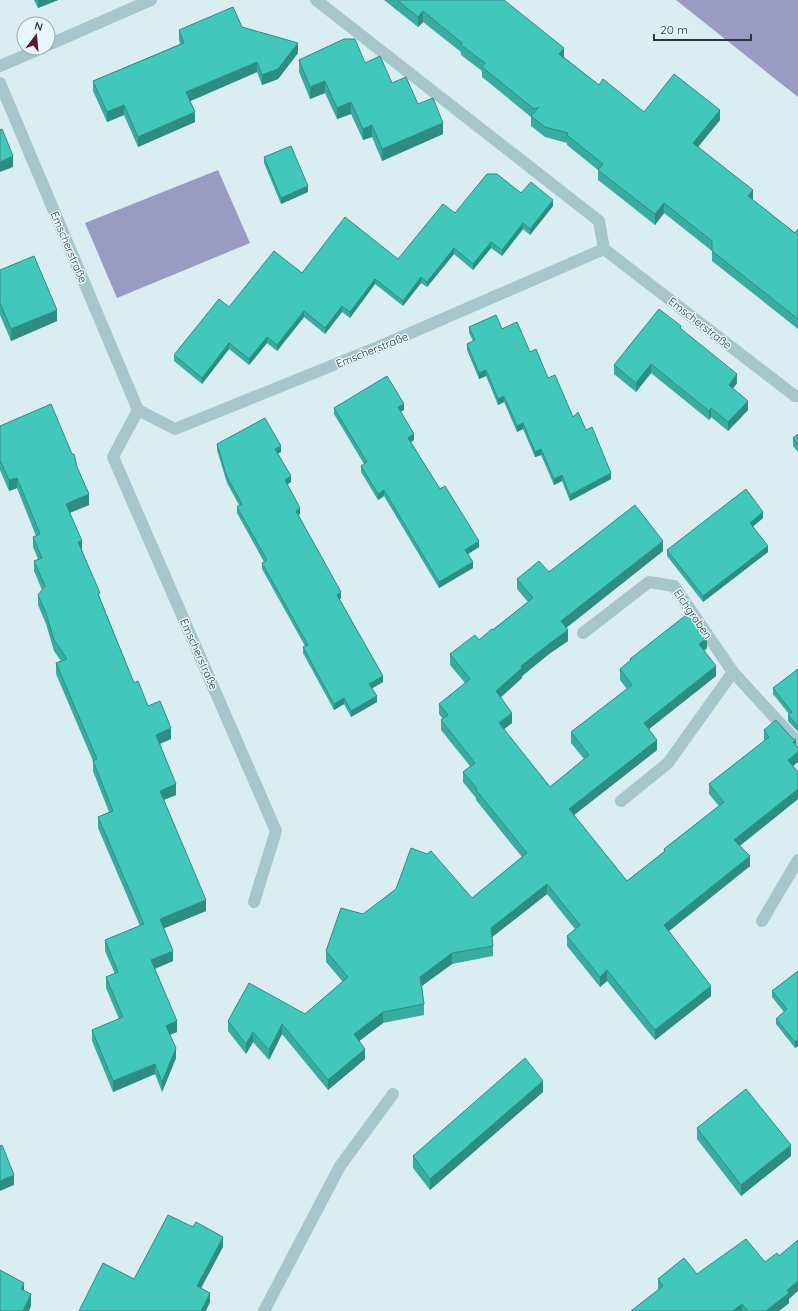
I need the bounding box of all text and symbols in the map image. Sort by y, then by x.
north arrow [16,16,56,56]
scale bar [654,16,751,42]
text: N [33,19,45,34]
text: 20 m [660,22,688,37]
street label: Emscherstraße [48,209,90,285]
street label: Emscherstraße [666,294,734,352]
street label: Emscherstraße [334,329,410,371]
street label: Elchgraben [671,586,715,642]
street label: Emscherstraße [177,616,221,692]

